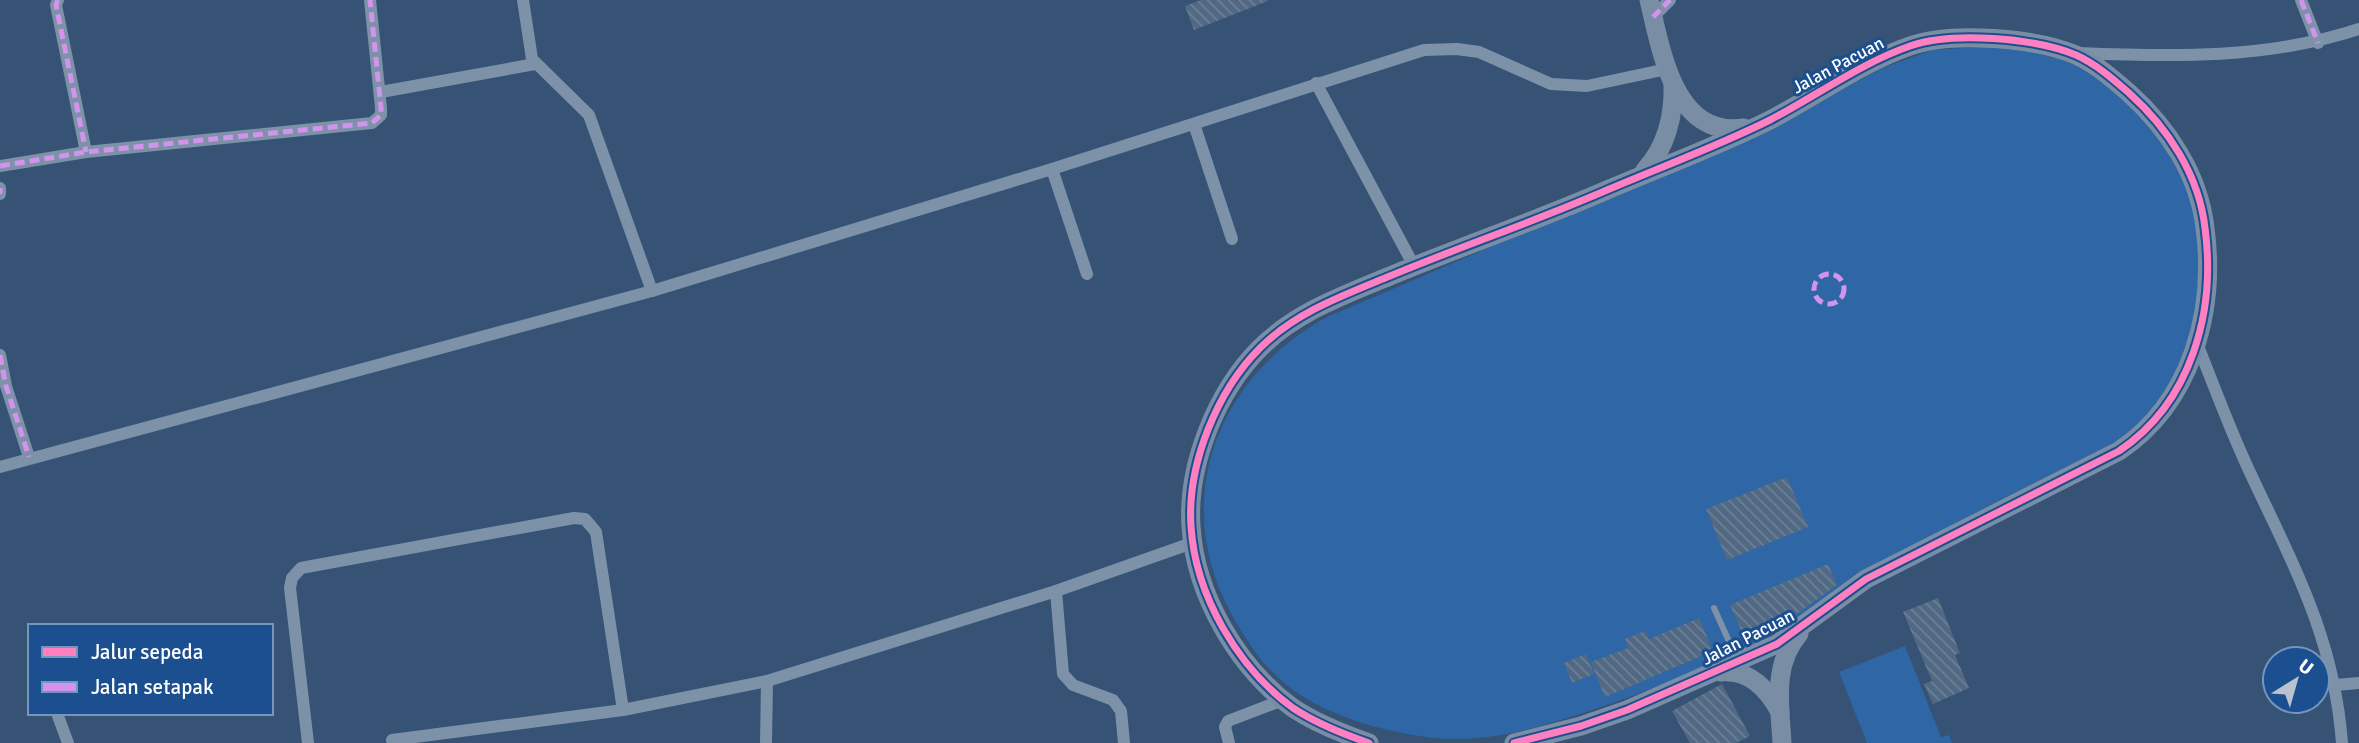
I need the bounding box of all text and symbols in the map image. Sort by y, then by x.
street label: Jalan Pacuan [1788,32,1888,98]
street label: Jalan Pacuan [1698,604,1798,670]
legend [28,624,273,715]
text: Jalur sepeda [91,639,203,665]
north arrow [2261,645,2331,715]
text: U [2293,654,2318,681]
text: Jalan setapak [91,674,214,700]

